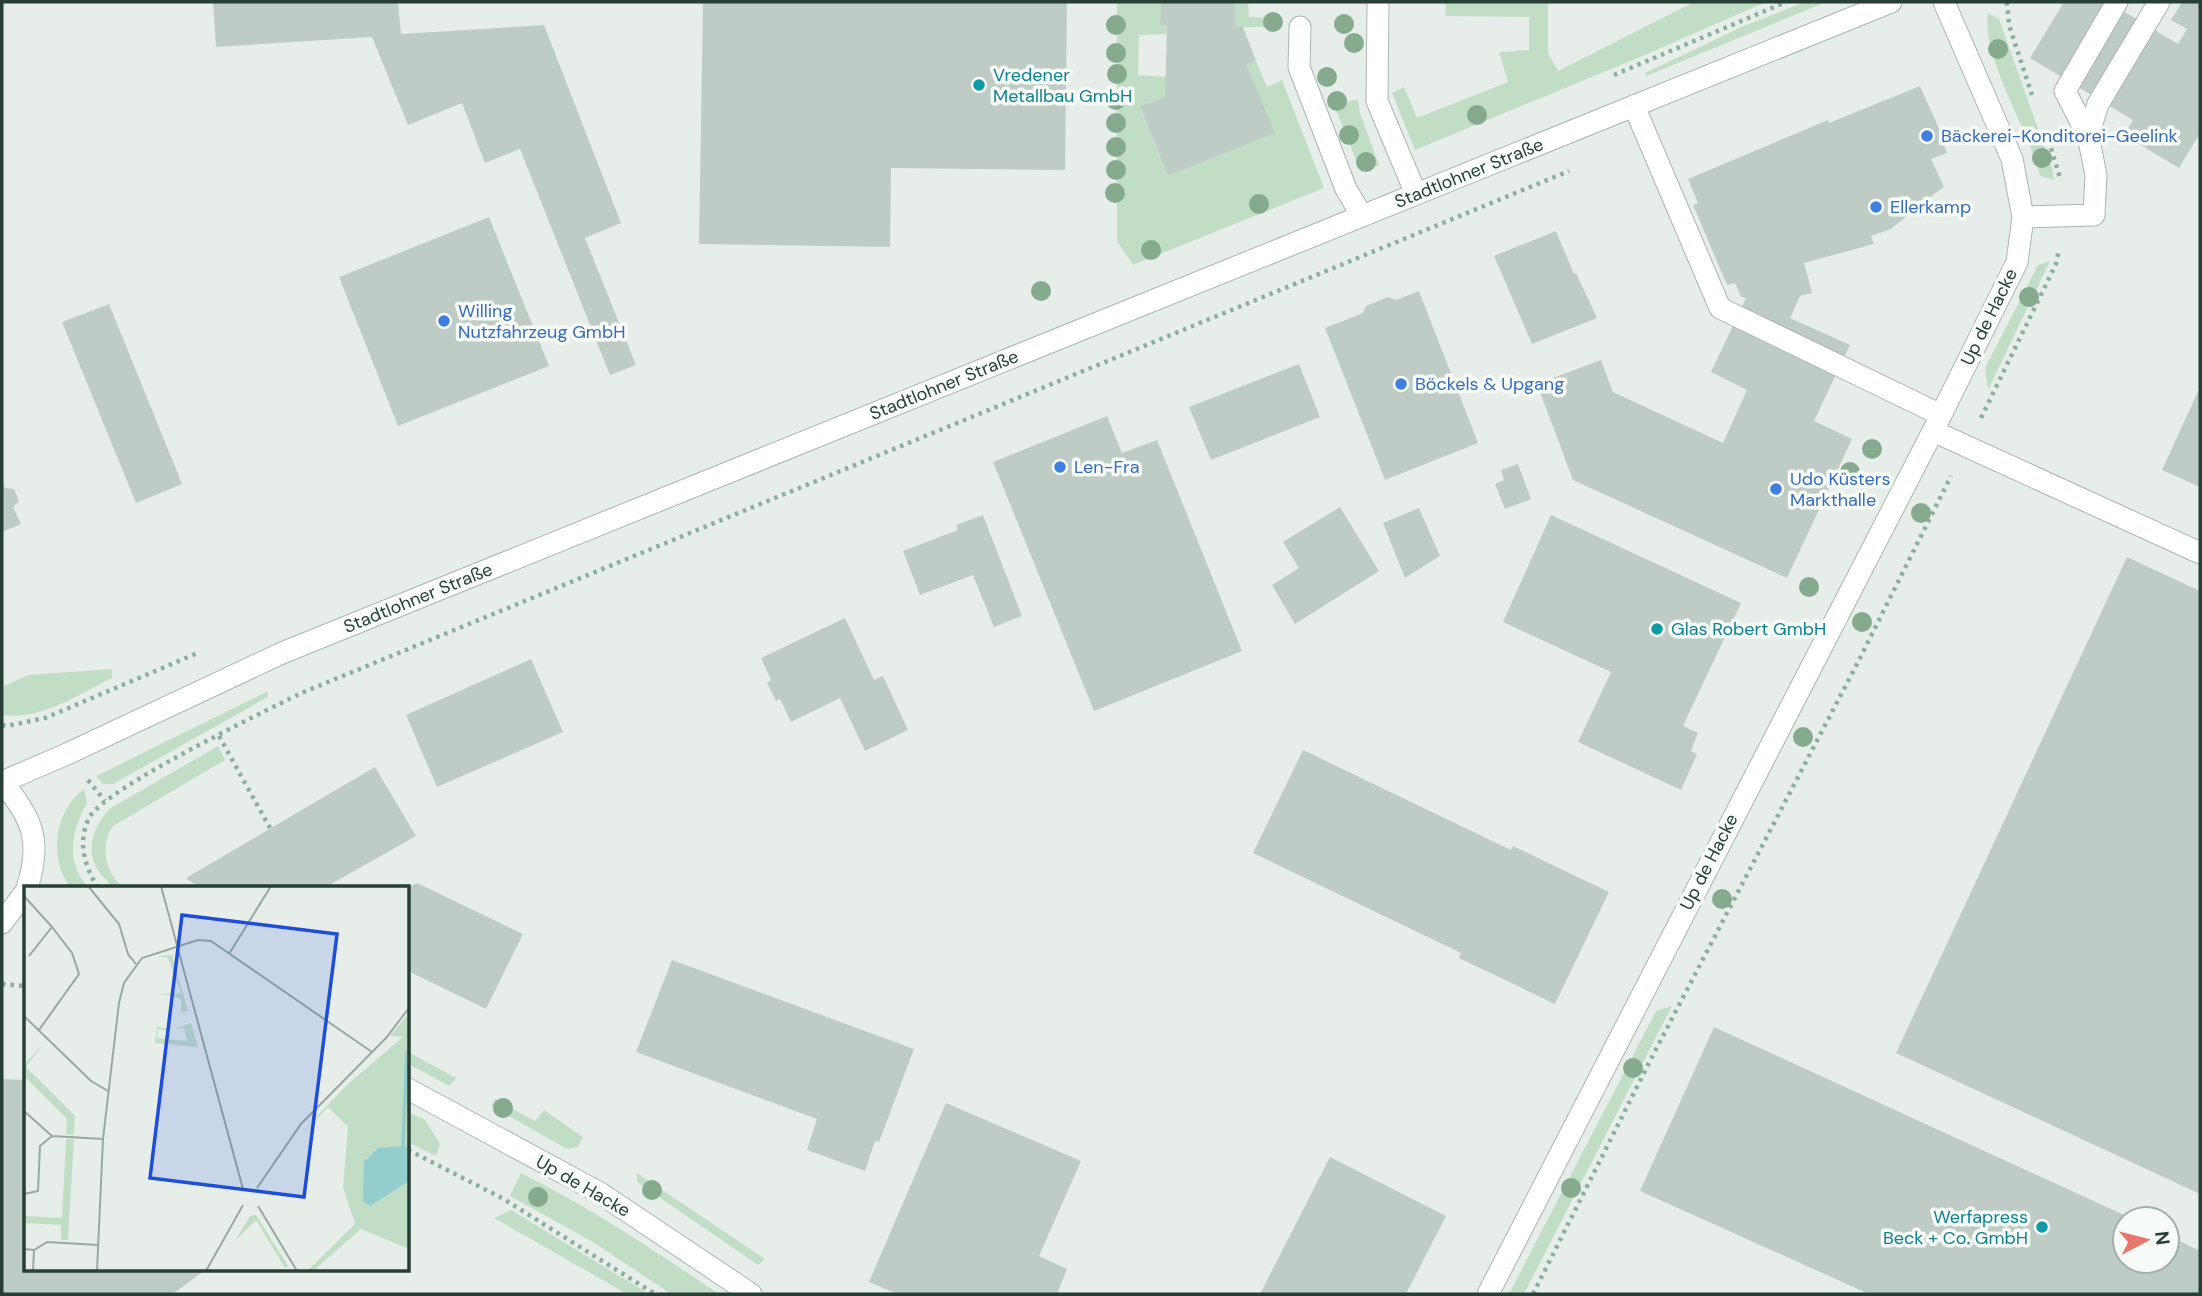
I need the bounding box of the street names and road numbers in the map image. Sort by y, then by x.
street label: Stadtlohner Straße [1391,132,1547,214]
street label: Up de Hacke [1955,264,2023,370]
street label: Stadtlohner Straße [866,344,1022,426]
street label: Stadtlohner Straße [340,557,496,639]
street label: Up de Hacke [1674,810,1744,914]
street label: Up de Hacke [531,1149,635,1223]

